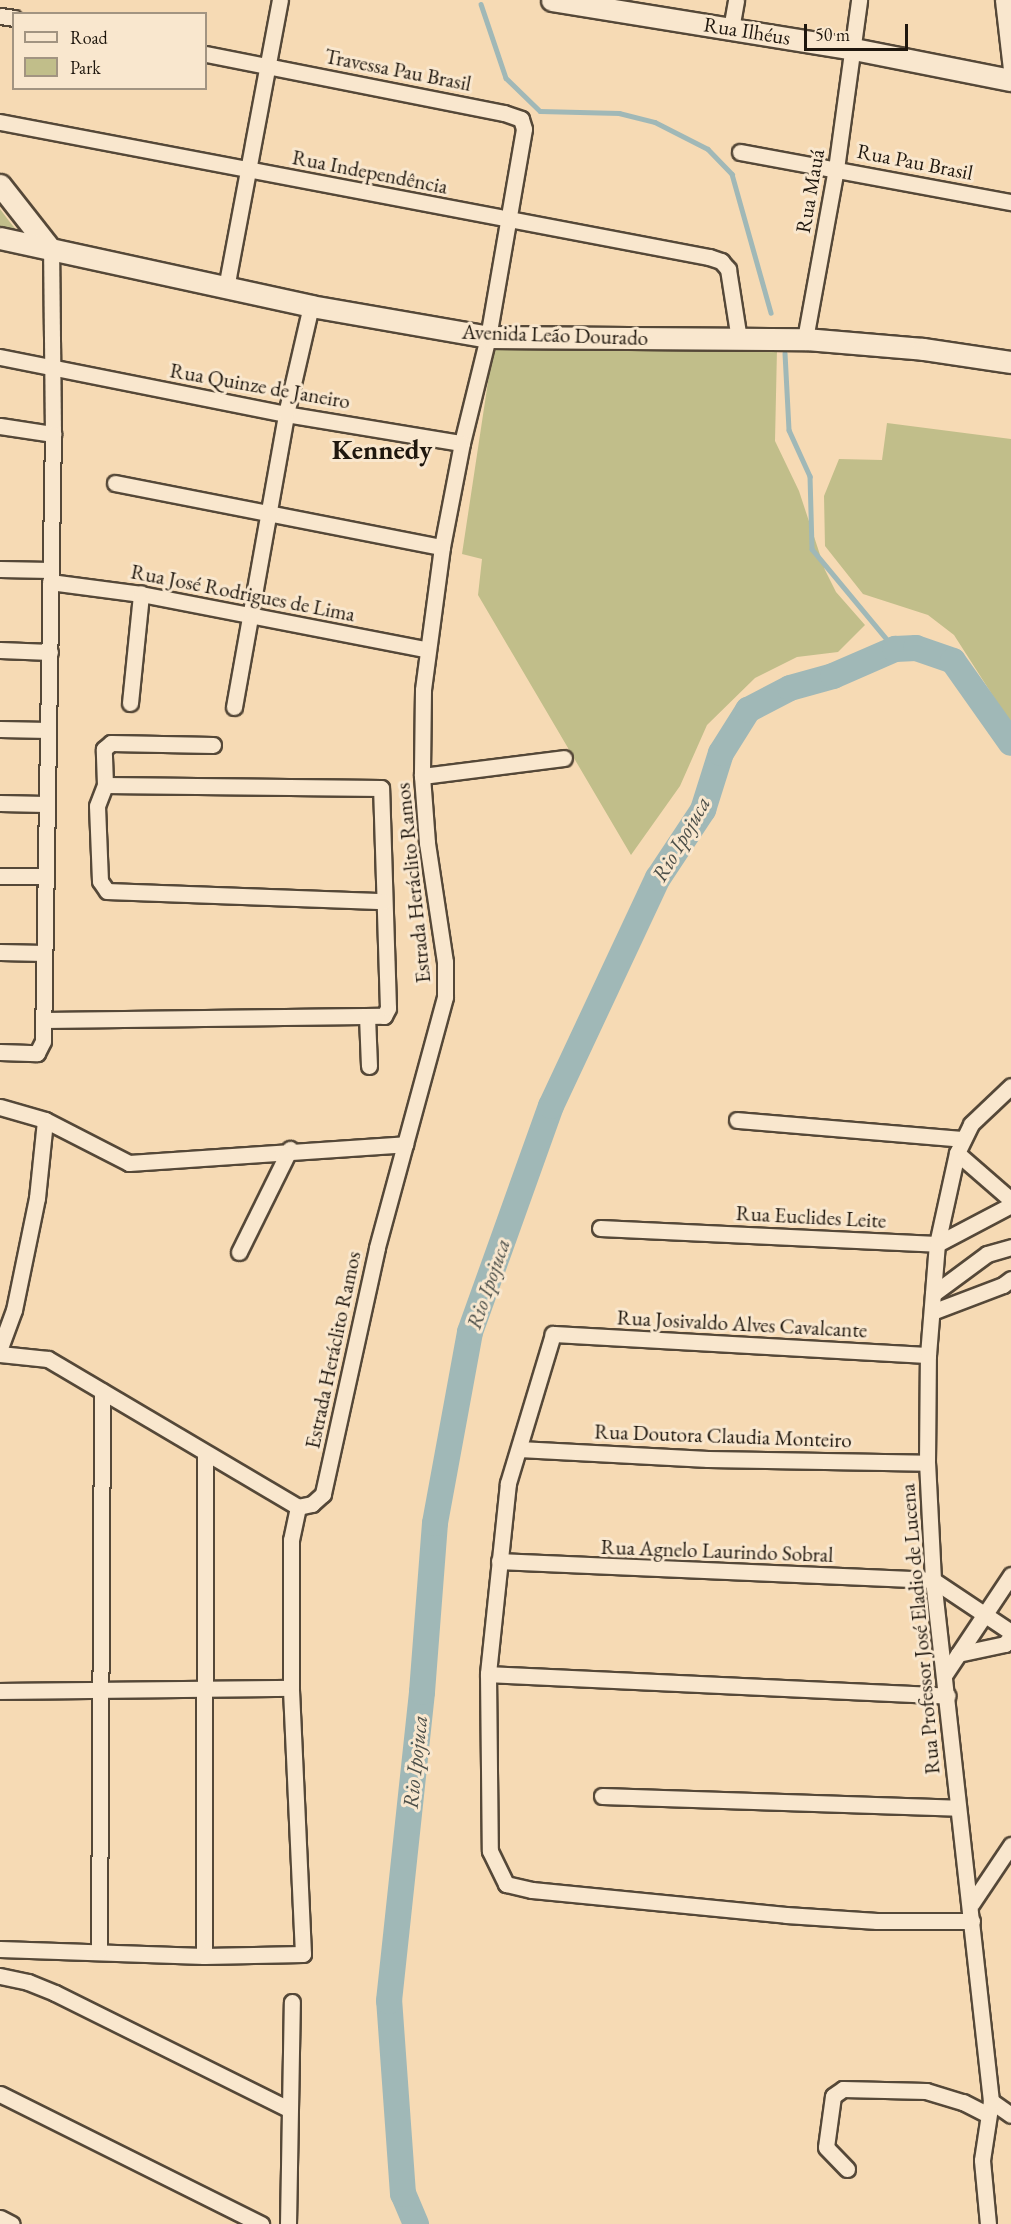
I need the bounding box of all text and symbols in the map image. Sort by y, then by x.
legend [12,12,207,90]
street label: Rua Ilhéus [702,12,792,50]
scale bar [807,12,910,50]
text: 50 m [815,23,850,46]
text: Road [70,26,108,49]
street label: Travessa Pau Brasil [323,43,473,97]
text: Park [70,56,101,79]
street label: Rua Pau Brasil [855,138,975,186]
street label: Rua Independência [290,145,450,199]
street label: Rua Mauá [790,147,830,235]
street label: Avenida Leão Dourado [461,319,649,351]
street label: Rua Quinze de Janeiro [168,358,352,414]
district label: Kennedy [332,434,432,466]
street label: Rua José Rodrigues de Lima [129,559,357,627]
street label: Estrada Heráclito Ramos [390,782,436,984]
water label: Rio Ipojuca [646,792,716,886]
street label: Rua Euclides Leite [735,1200,887,1234]
water label: Rio Ipojuca [460,1235,516,1333]
street label: Estrada Heráclito Ramos [300,1249,366,1451]
street label: Rua Josivaldo Alves Cavalcante [616,1305,868,1343]
street label: Rua Doutora Claudia Monteiro [594,1419,852,1453]
street label: Rua Professor José Eladio de Lucena [895,1483,945,1775]
street label: Rua Agnelo Laurindo Sobral [600,1534,834,1568]
water label: Rio Ipojuca [397,1714,433,1810]

